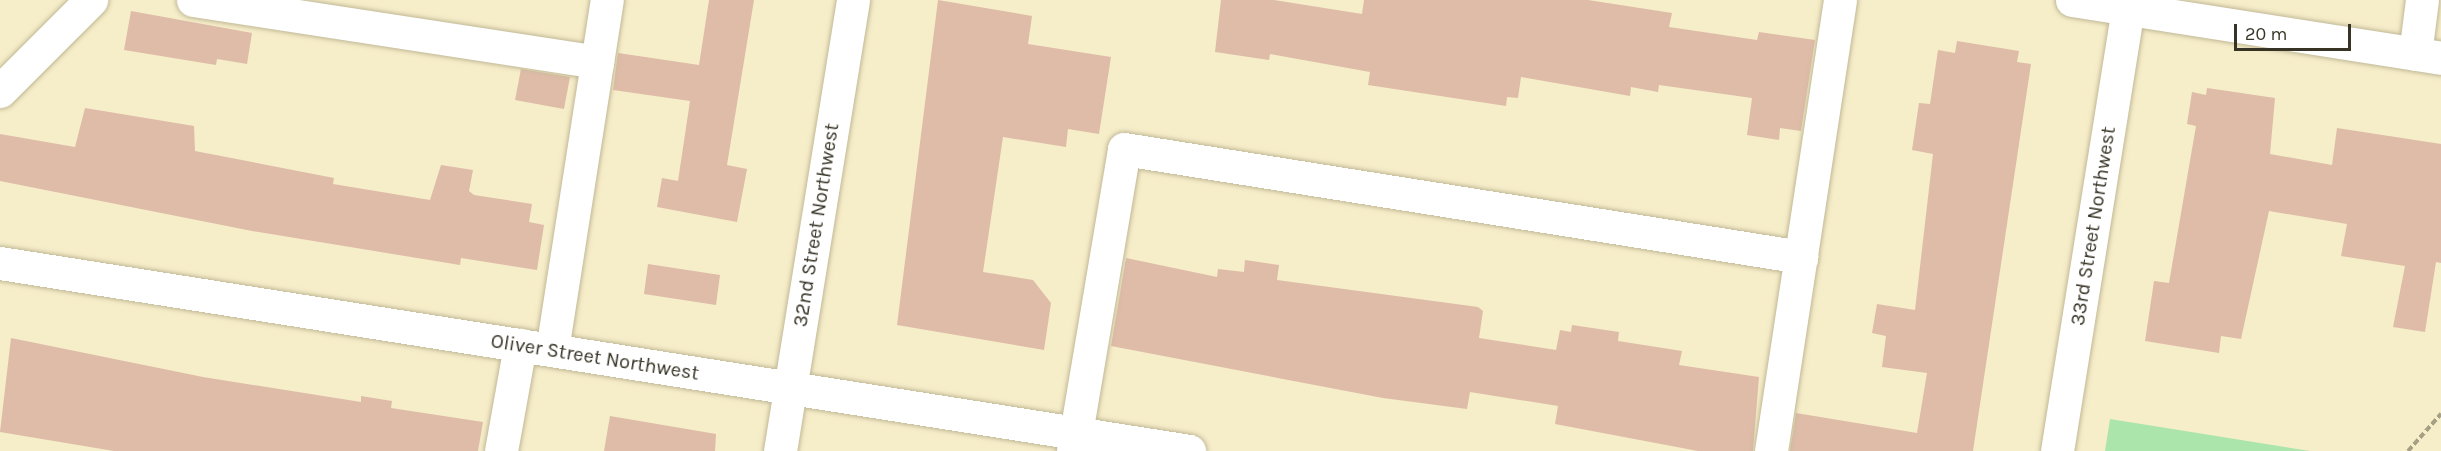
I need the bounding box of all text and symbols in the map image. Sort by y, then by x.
scale bar [2237,12,2354,50]
text: 20 m [2245,23,2287,45]
street label: 32nd Street Northwest [788,121,844,329]
street label: 33rd Street Northwest [2065,125,2121,327]
street label: Oliver Street Northwest [489,329,701,385]

